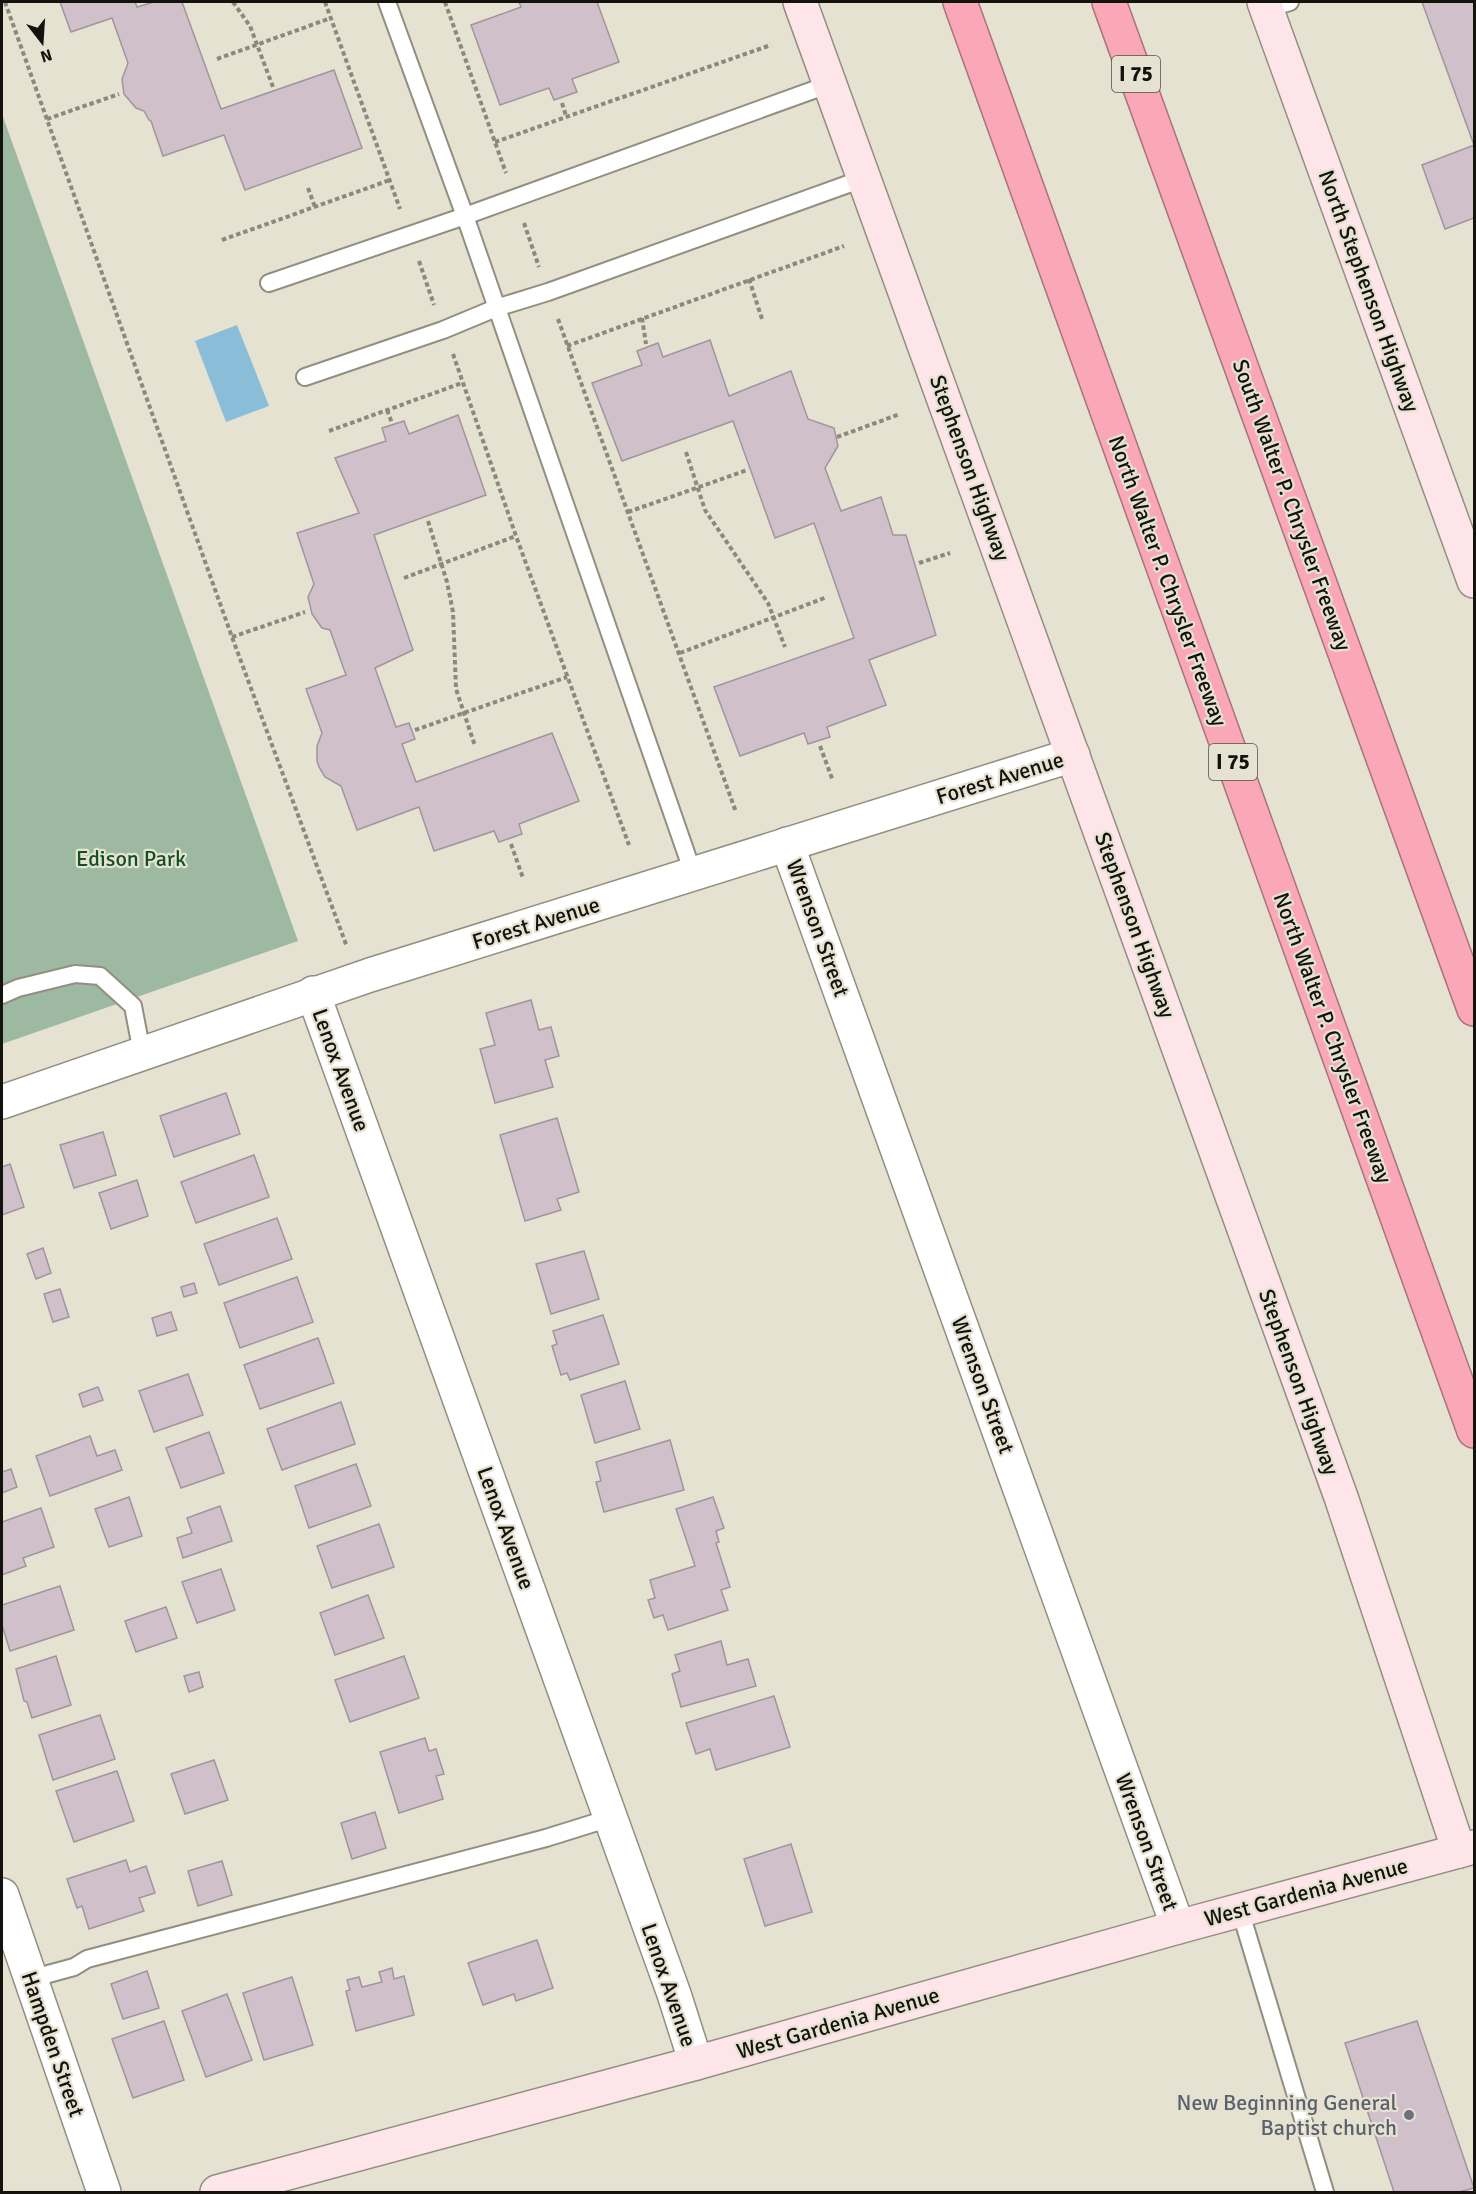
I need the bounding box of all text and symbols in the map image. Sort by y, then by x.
north arrow [12,12,72,72]
text: N [38,44,54,67]
road number: I 75 [1112,56,1160,92]
street label: North Stephenson Highway [1313,166,1426,416]
street label: South Walter P. Chrysler Freeway [1227,356,1358,655]
street label: Stephenson Highway [924,371,1016,565]
street label: North Walter P. Chrysler Freeway [1103,432,1234,731]
road number: I 75 [1209,744,1257,780]
street label: Forest Avenue [933,746,1067,810]
street label: Stephenson Highway [1089,828,1181,1022]
park label: Edison Park [76,845,186,872]
street label: Wrenson Street [781,856,855,1001]
street label: North Walter P. Chrysler Freeway [1268,889,1399,1188]
street label: Forest Avenue [469,891,603,955]
street label: Lenox Avenue [306,1005,376,1135]
street label: Stephenson Highway [1253,1285,1345,1479]
street label: Wrenson Street [946,1313,1020,1458]
street label: Lenox Avenue [471,1463,541,1593]
street label: Wrenson Street [1110,1770,1184,1915]
street label: West Gardenia Avenue [1201,1852,1411,1932]
street label: Lenox Avenue [635,1920,703,2050]
street label: Hampden Street [15,1968,91,2121]
street label: West Gardenia Avenue [734,1981,942,2065]
place label: New Beginning General Baptist church [1177,2089,1397,2141]
marker: New Beginning General Baptist church [1402,2108,1416,2122]

